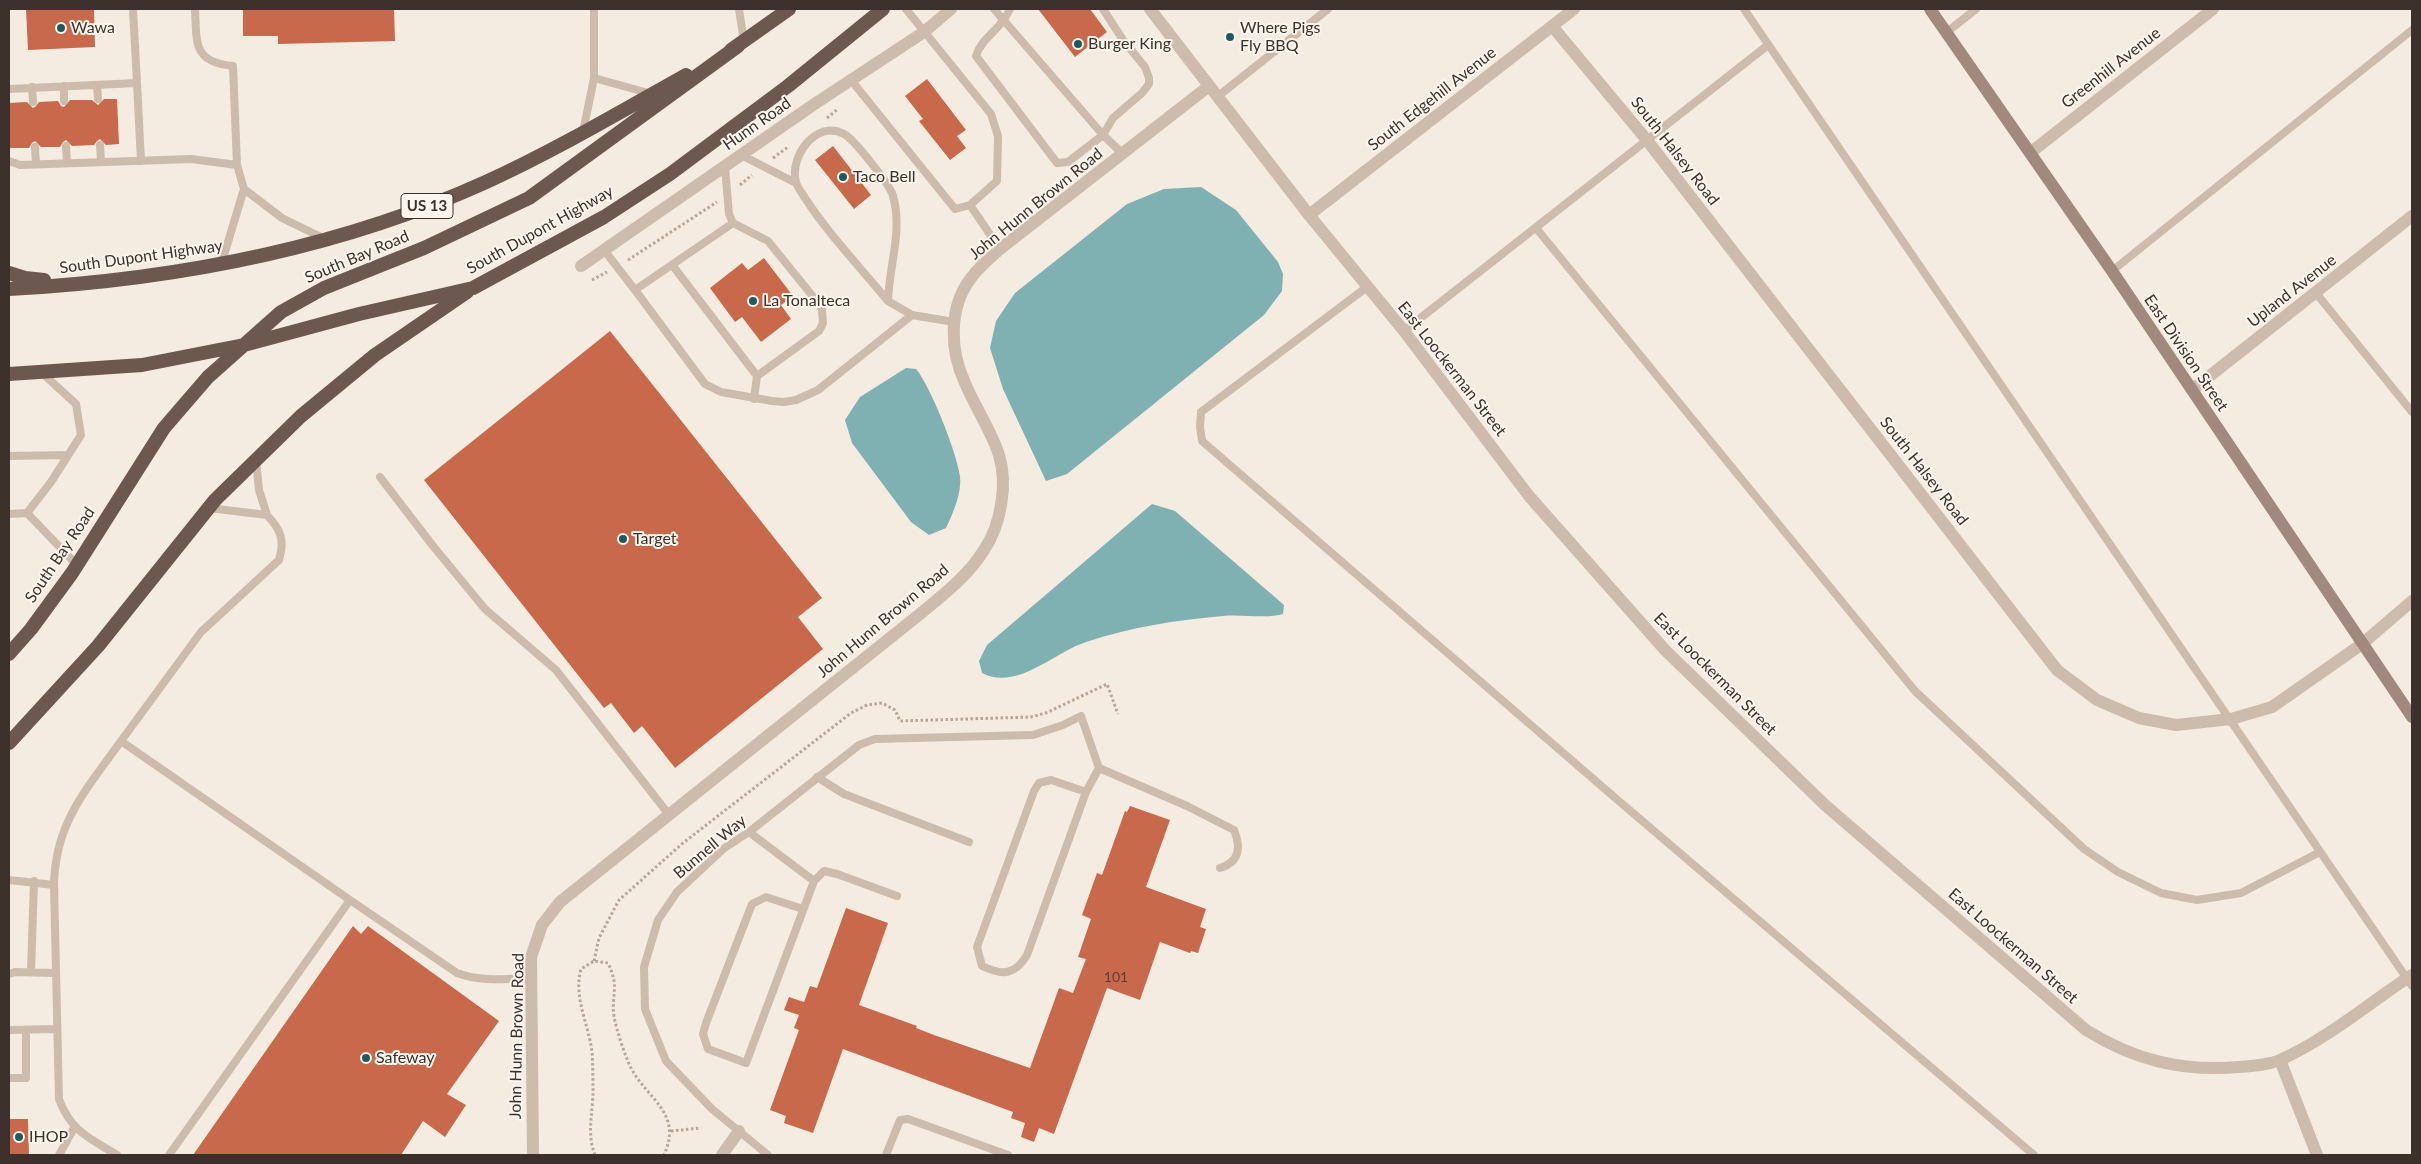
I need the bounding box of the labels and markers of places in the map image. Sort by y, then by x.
place label: Wawa [71,18,115,38]
place label: Where Pigs Fly BBQ [1240,18,1321,56]
marker: Wawa [55,22,67,34]
marker: Where Pigs Fly BBQ [1224,31,1236,43]
place label: Burger King [1088,34,1171,54]
marker: Burger King [1072,38,1084,50]
place label: Taco Bell [853,167,915,187]
marker: Taco Bell [837,171,849,183]
place label: La Tonalteca [763,291,850,311]
marker: La Tonalteca [747,295,759,307]
place label: Target [633,529,677,549]
marker: Target [617,533,629,545]
place label: Safeway [376,1048,435,1068]
marker: Safeway [360,1052,372,1064]
place label: IHOP [29,1127,68,1147]
marker: IHOP [13,1131,25,1143]

